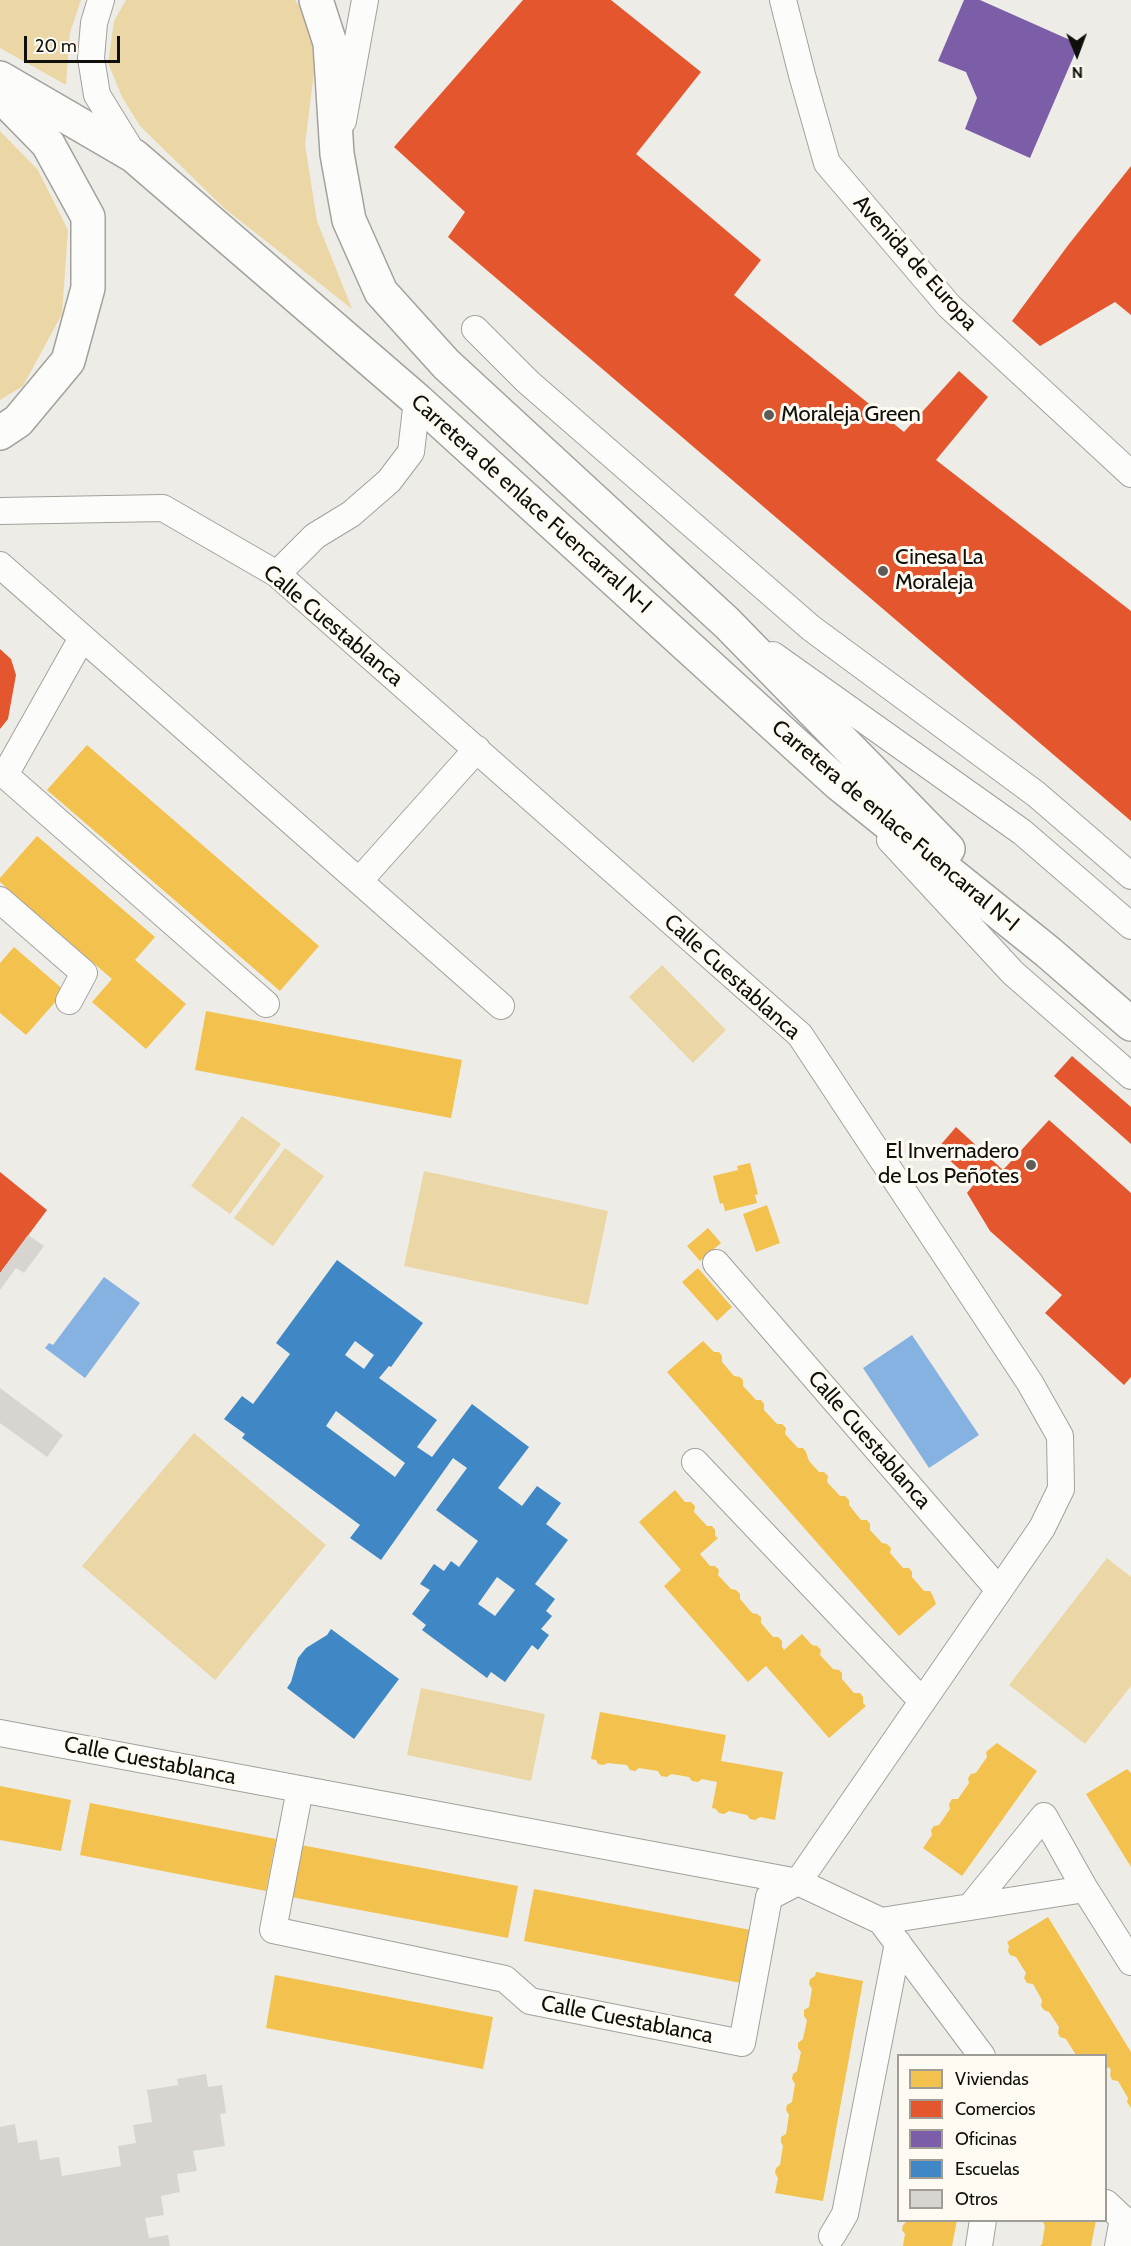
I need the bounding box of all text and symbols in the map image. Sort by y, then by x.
scale bar [27,24,123,62]
north arrow [1047,24,1107,84]
text: 20 m [35,35,77,57]
text: N [1072,63,1083,82]
street label: Avenida de Europa [847,190,983,336]
street label: Carretera de enlace Fuencarral N-I [405,389,657,619]
place label: Moraleja Green [781,402,921,428]
marker: Moraleja Green [762,408,776,422]
place label: Cinesa La Moraleja [895,545,984,596]
street label: Calle Cuestablanca [258,560,408,692]
marker: Cinesa La Moraleja [876,564,890,578]
street label: Carretera de enlace Fuencarral N-I [766,715,1024,937]
street label: Calle Cuestablanca [658,909,806,1045]
place label: El Invernadero de Los Peñotes [878,1139,1019,1190]
marker: El Invernadero de Los Peñotes [1024,1158,1038,1172]
street label: Calle Cuestablanca [802,1365,936,1515]
street label: Calle Cuestablanca [62,1731,238,1791]
street label: Calle Cuestablanca [539,1990,715,2050]
legend [897,2054,1107,2222]
text: Viviendas [955,2068,1029,2090]
text: Comercios [955,2098,1036,2120]
text: Oficinas [955,2128,1017,2150]
text: Escuelas [955,2158,1020,2180]
text: Otros [955,2188,998,2210]

